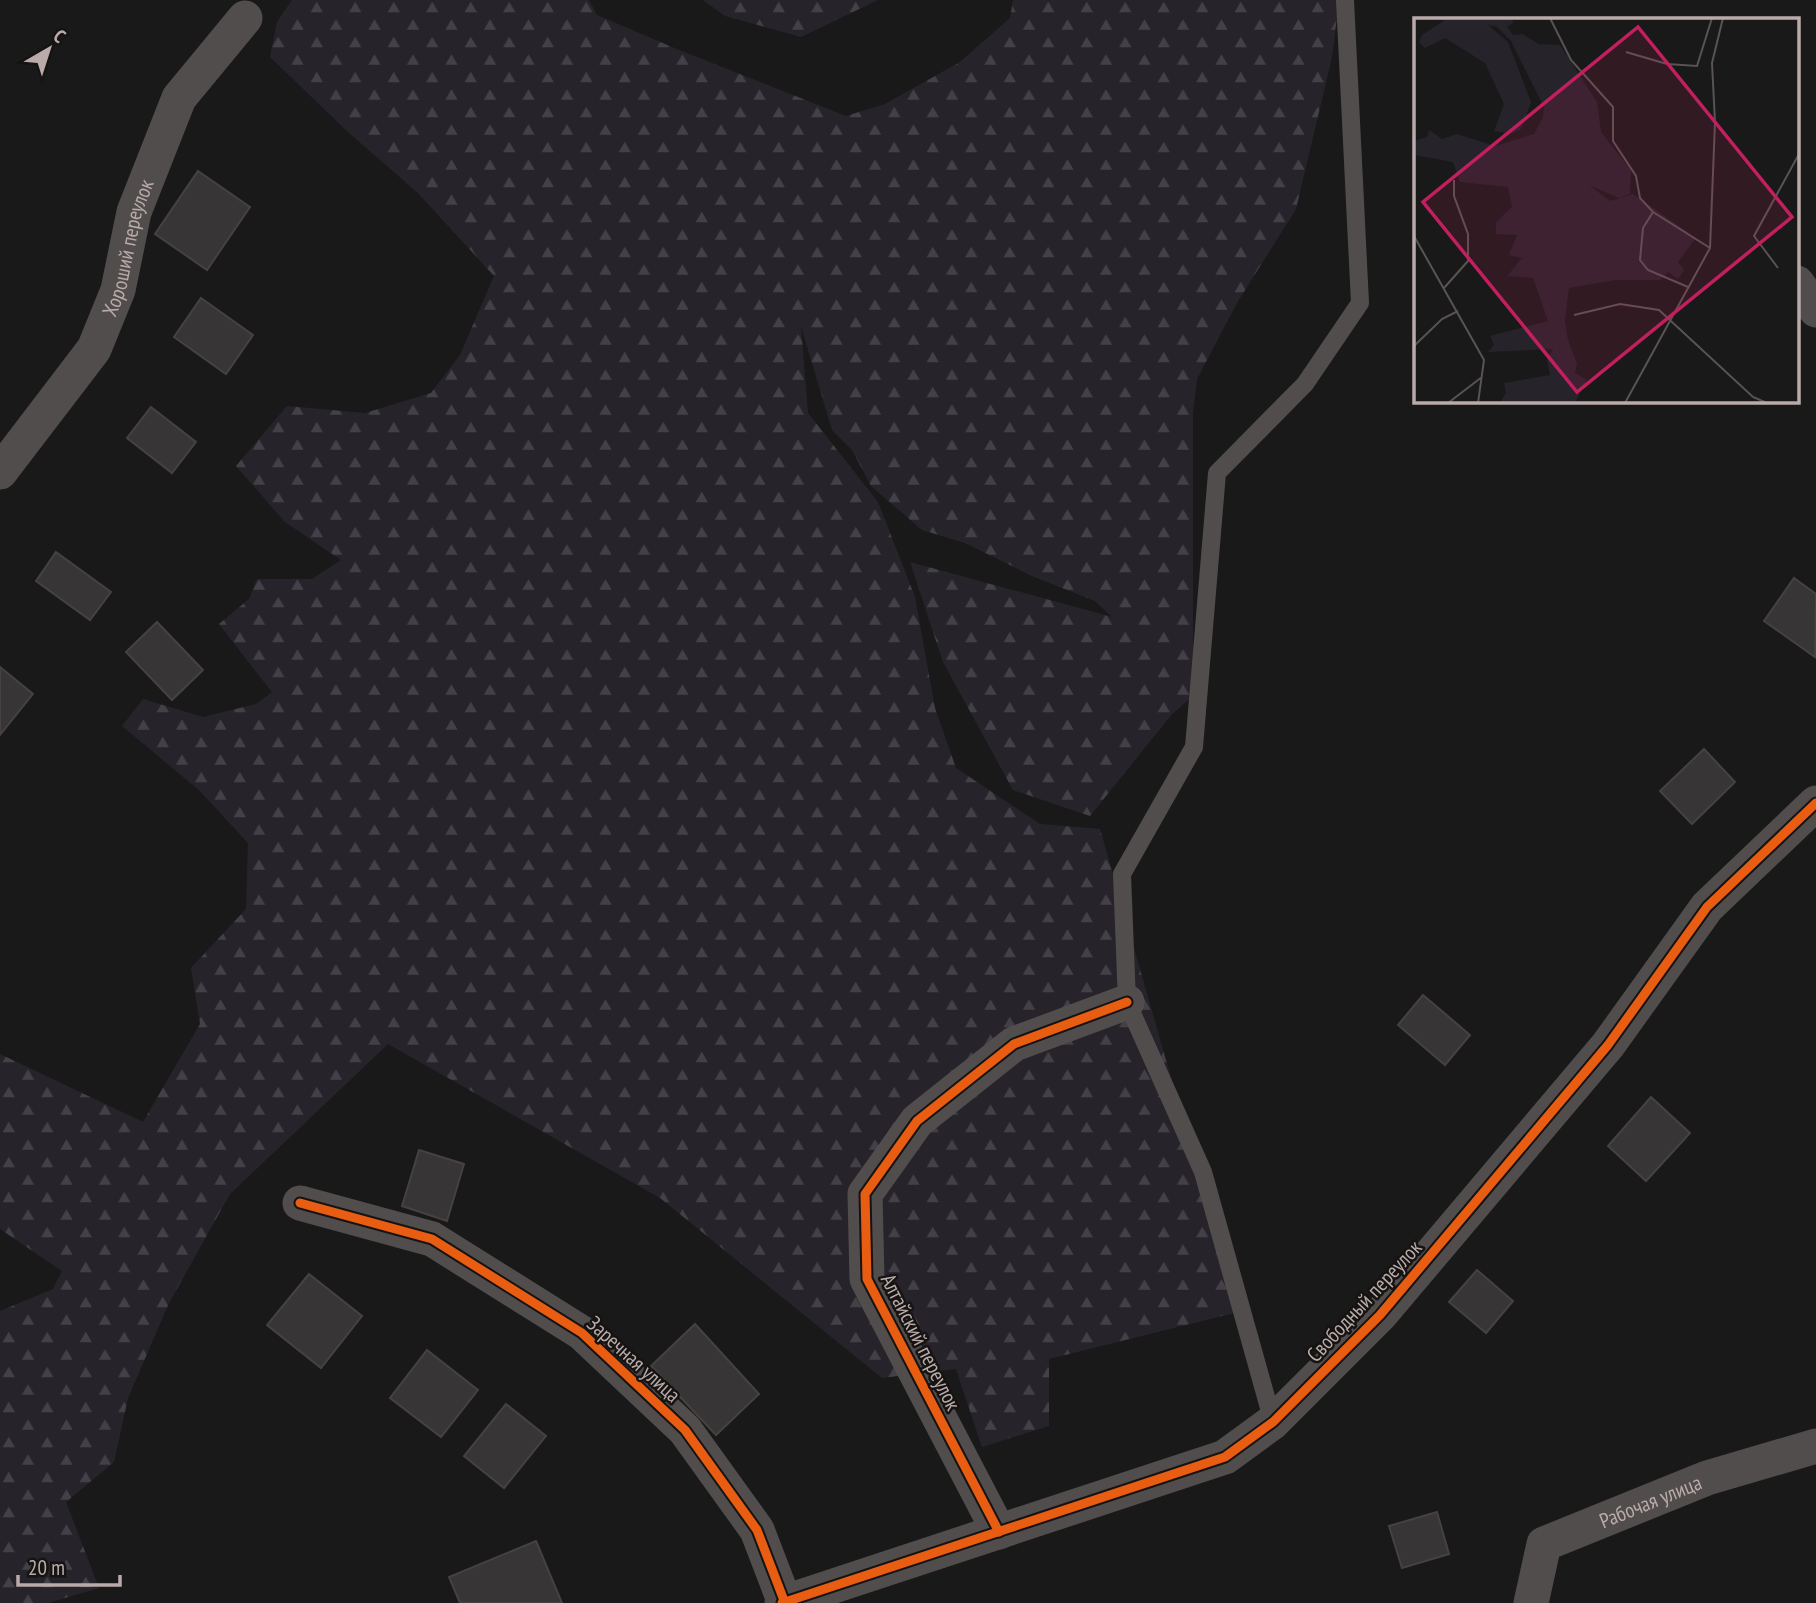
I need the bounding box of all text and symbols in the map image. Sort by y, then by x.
north arrow [14,14,84,84]
inset map [1414,18,1798,402]
text: С [49,24,71,48]
street label: Хороший переулок [95,175,159,320]
street label: Свободный переулок [1301,1234,1427,1368]
street label: Алтайский переулок [875,1269,967,1415]
street label: Заречная улица [582,1310,686,1408]
street label: Рабочая улица [1595,1468,1705,1534]
scale bar [18,1544,119,1588]
text: 20 m [28,1554,65,1581]

